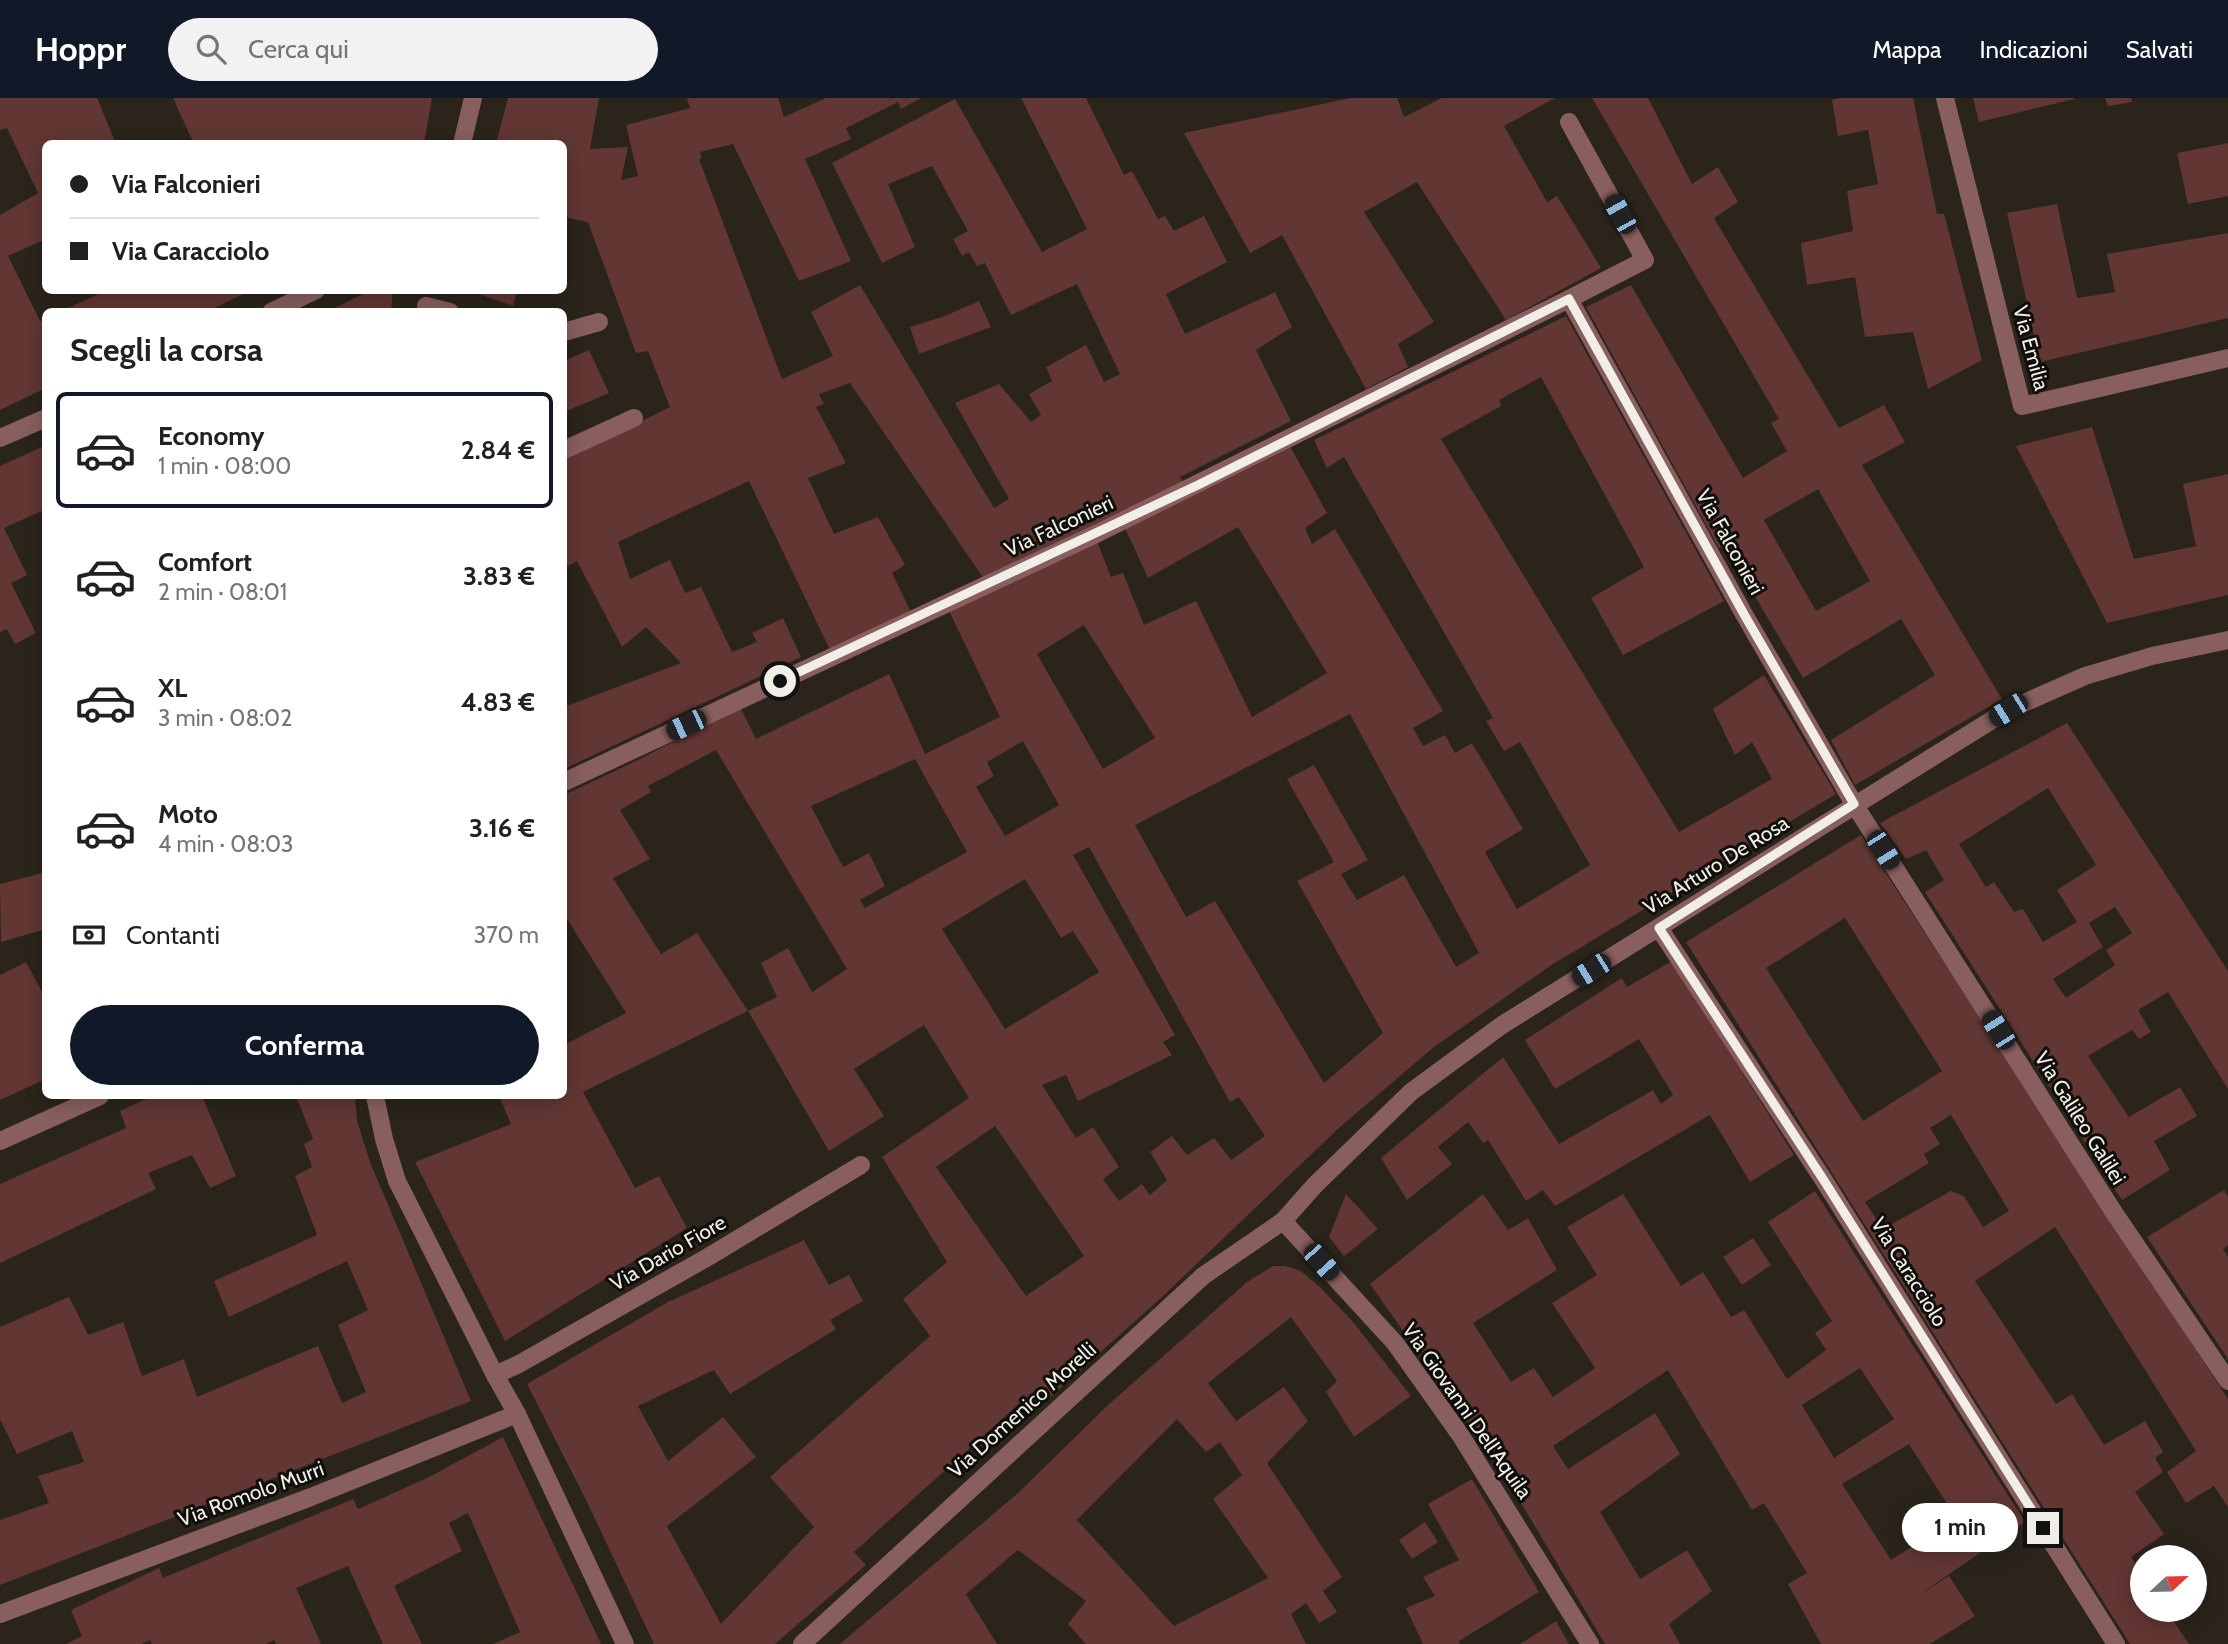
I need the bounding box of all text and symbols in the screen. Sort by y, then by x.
search box [168,18,658,81]
text: Hoppr [35,29,126,69]
icon: search [192,30,230,68]
text: Cerca qui [248,33,349,65]
text: Mappa [1872,35,1942,64]
text: Indicazioni [1980,35,2088,64]
text: Salvati [2126,35,2193,64]
text: Via Falconieri [112,168,261,200]
car [1601,191,1640,237]
text: Via Caracciolo [112,235,269,267]
street label: Via Emilia [2008,303,2055,393]
text: Scegli la corsa [70,330,263,369]
icon: car [74,419,137,482]
text: Economy [158,420,264,452]
text: 2.84 € [461,434,535,466]
text: 1 min · 08:00 [158,452,291,480]
street label: Via Falconieri [1691,485,1770,599]
street label: Via Falconieri [1001,490,1117,562]
icon: car [74,545,137,608]
text: Comfort [158,546,252,578]
text: 3.83 € [463,560,535,592]
text: 2 min · 08:01 [158,578,287,606]
route start [764,665,796,697]
icon: car [74,671,137,734]
text: XL [158,672,187,704]
text: 4.83 € [461,686,535,718]
car [1985,690,2032,730]
text: 3 min · 08:02 [158,704,292,732]
car [663,707,710,743]
icon: car [74,797,137,860]
text: Moto [158,798,218,830]
street label: Via Arturo De Rosa [1639,810,1793,919]
text: 3.16 € [469,812,535,844]
car [1863,827,1904,873]
text: 4 min · 08:03 [158,830,293,858]
icon: cash [70,916,108,954]
text: Contanti [126,919,220,951]
text: 370 m [474,921,539,949]
car [1568,950,1615,990]
button: Conferma [70,1005,539,1085]
car [1978,1007,2019,1053]
street label: Via Galileo Galilei [2030,1047,2131,1189]
street label: Via Dario Fiore [605,1209,730,1296]
street label: Via Caracciolo [1866,1213,1953,1331]
car [1300,1239,1343,1285]
street label: Via Giovanni Dell'Aquila [1397,1318,1538,1503]
street label: Via Domenico Morelli [942,1337,1101,1483]
street label: Via Romolo Murri [174,1456,327,1532]
callout: 1 min [1903,1504,2018,1552]
route end [2027,1512,2059,1544]
text: 1 min [1934,1513,1986,1541]
north arrow [2130,1545,2207,1622]
map controls [2130,1545,2207,1622]

